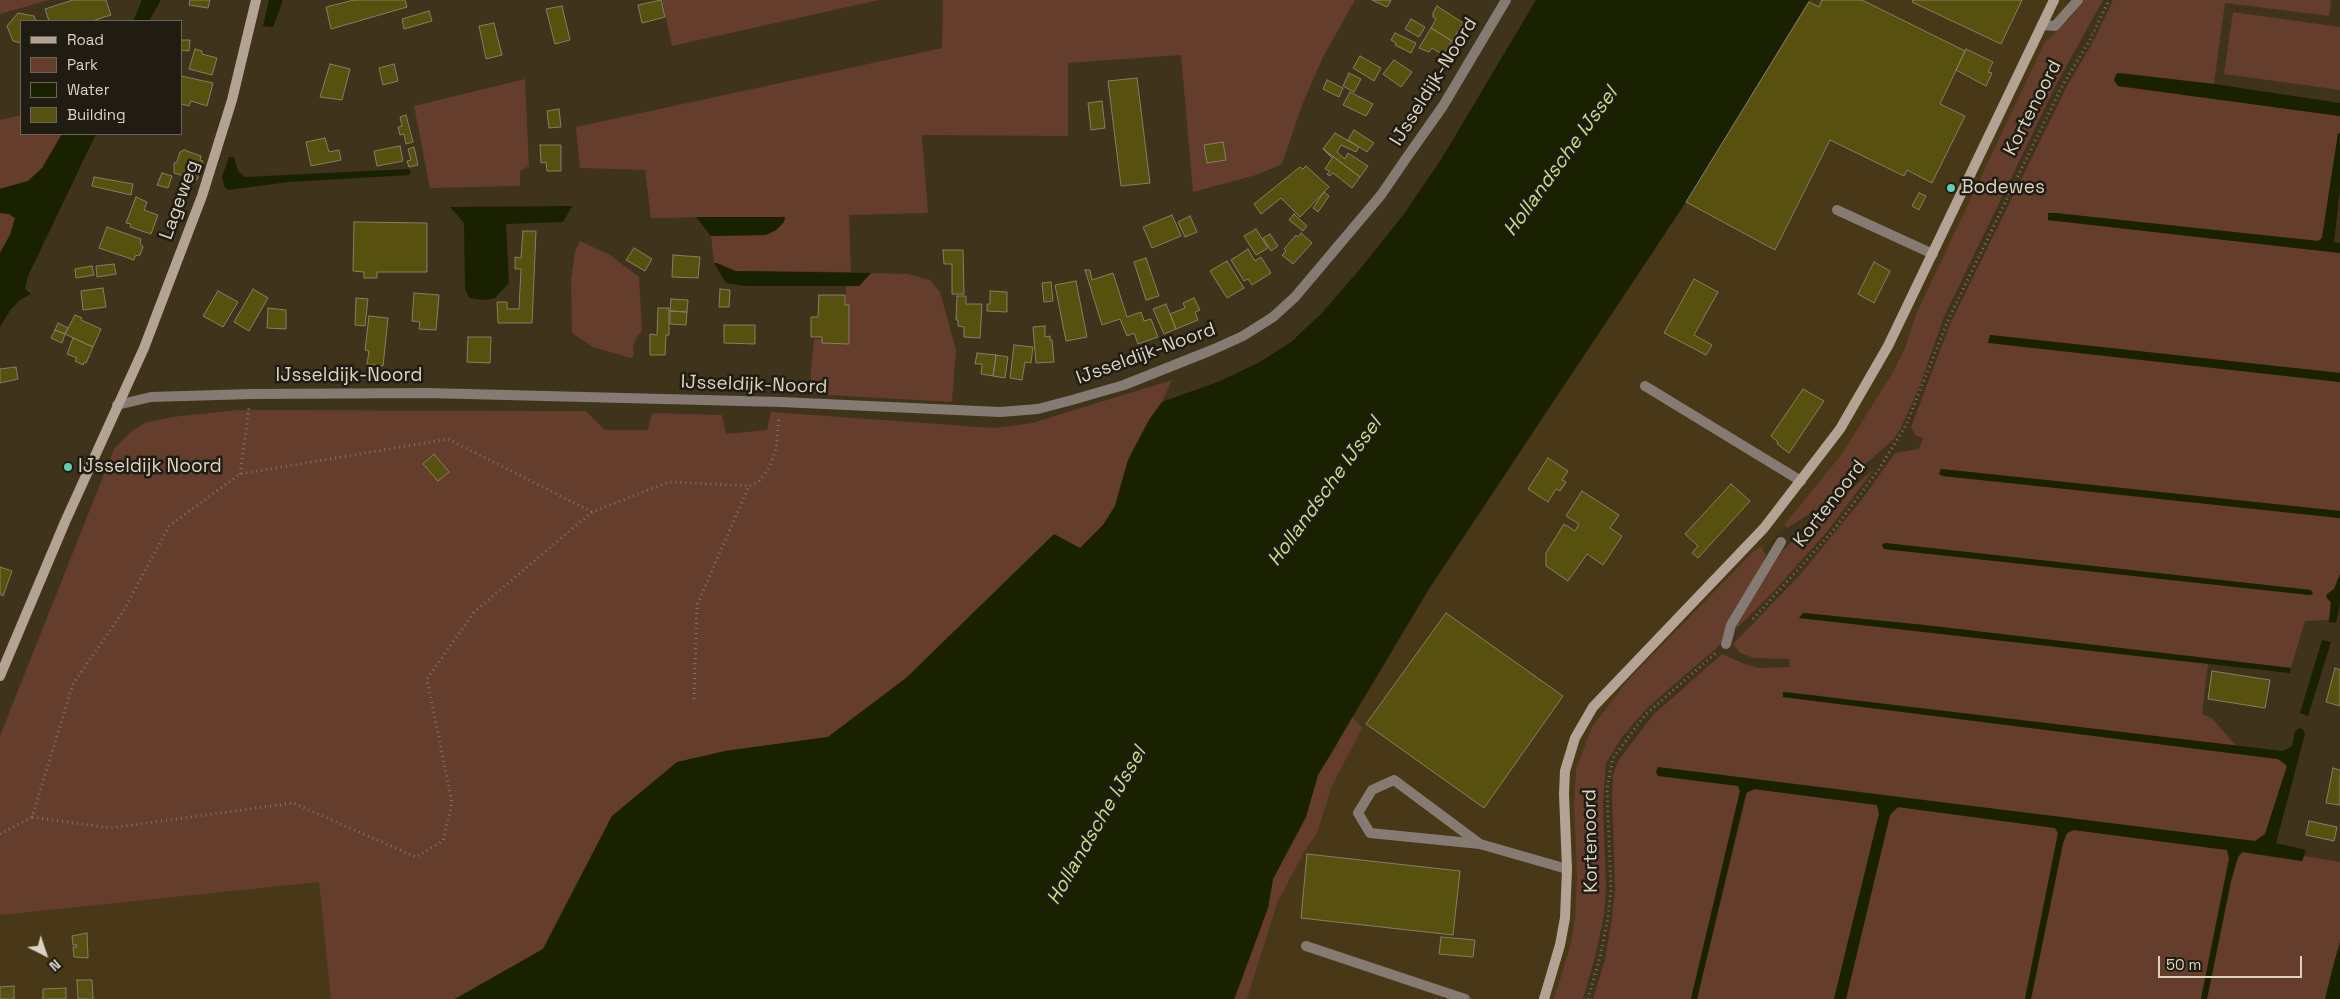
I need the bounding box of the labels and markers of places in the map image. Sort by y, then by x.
place label: Bodewes [1961,177,2045,199]
marker: Bodewes [1945,182,1957,194]
place label: IJsseldijk Noord [78,456,222,478]
marker: IJsseldijk Noord [62,461,74,473]

